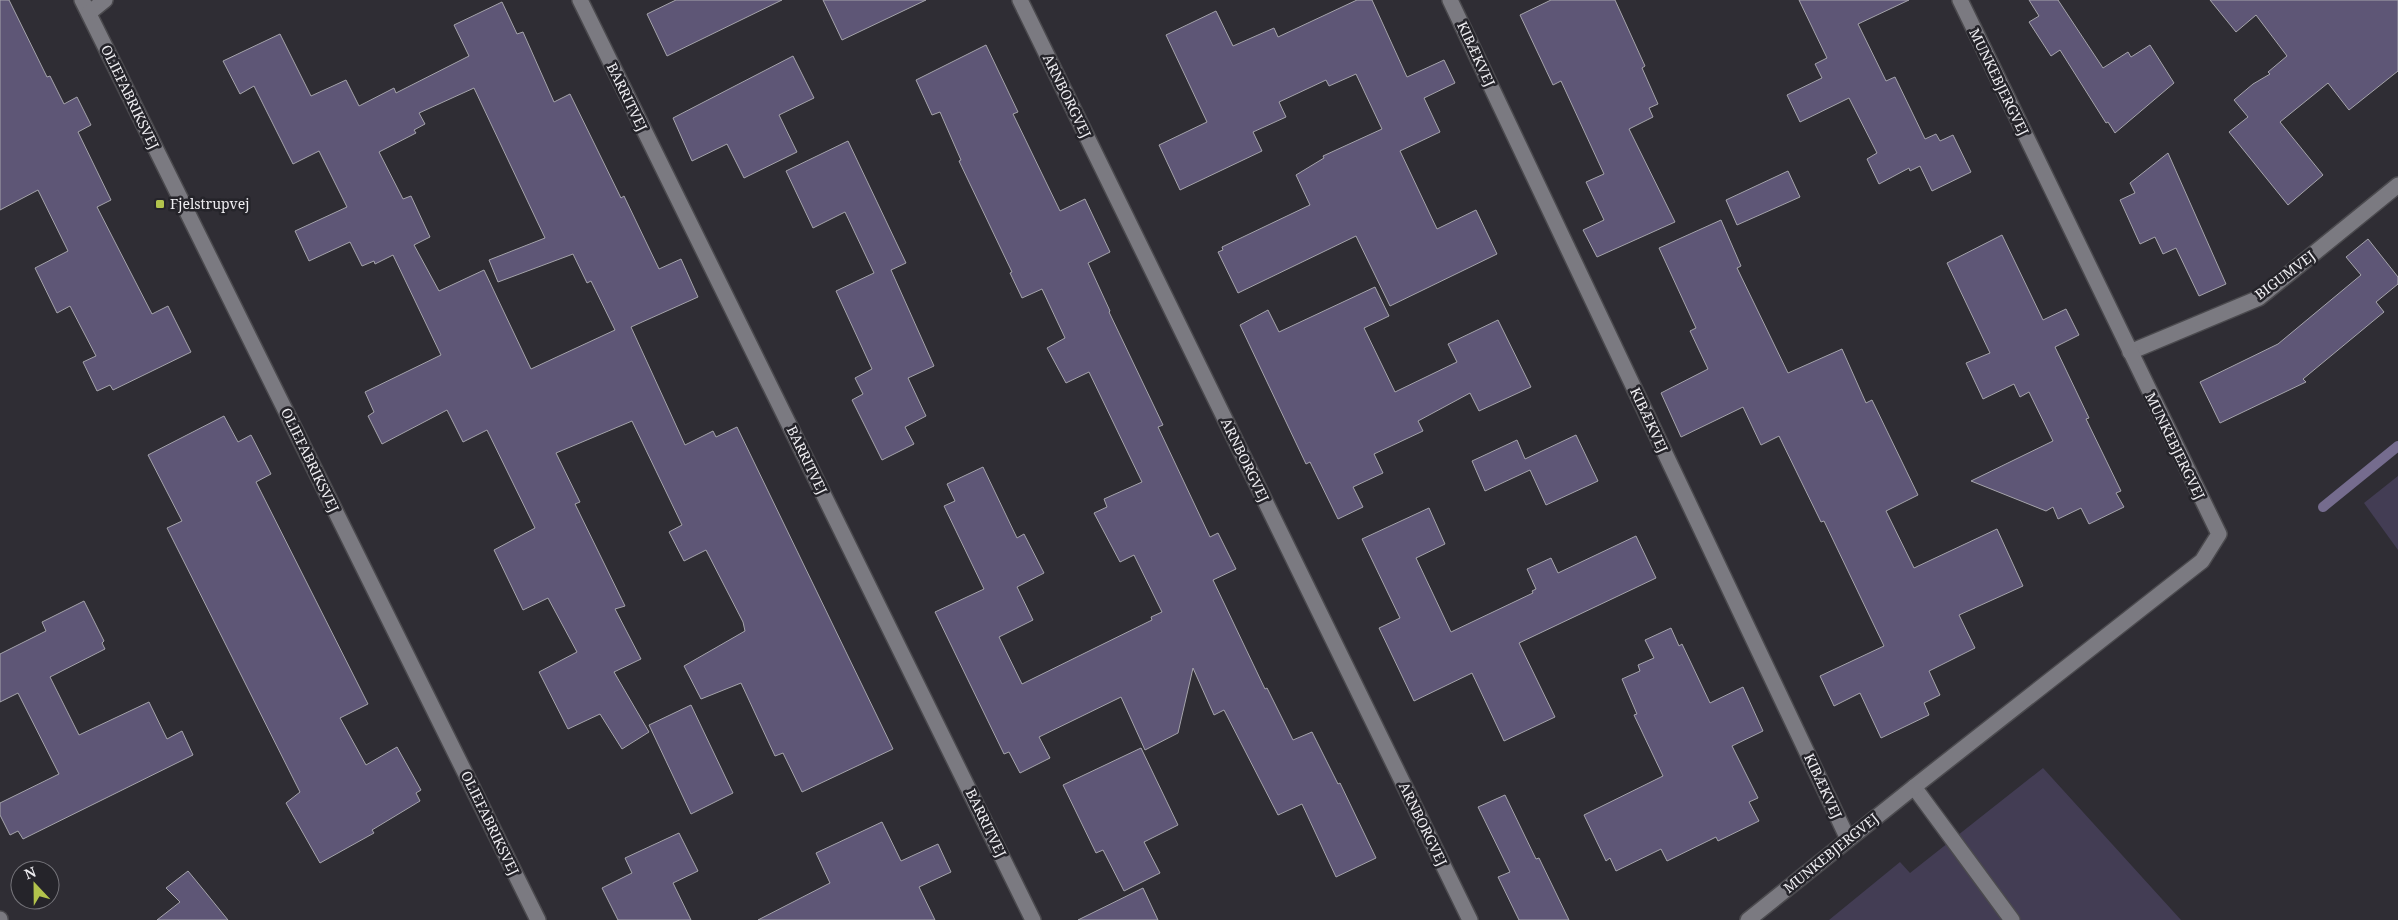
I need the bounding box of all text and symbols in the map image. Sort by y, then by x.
street label: KIBÆKVEJ [1453,18,1500,90]
street label: MUNKEBJERGVEJ [1965,25,2034,139]
street label: OLIEFABRIKSVEJ [97,41,164,152]
street label: ARNBORGVEJ [1039,51,1096,141]
street label: BARRITVEJ [603,59,652,134]
place label: Fjelstrupvej [170,194,249,213]
marker: Fjelstrupvej [154,198,166,210]
street label: BIGUMVEJ [2251,246,2319,303]
street label: KIBÆKVEJ [1626,384,1673,456]
street label: MUNKEBJERGVEJ [2141,389,2210,503]
street label: OLIEFABRIKSVEJ [277,404,344,515]
street label: ARNBORGVEJ [1217,415,1274,505]
street label: BARRITVEJ [783,422,832,497]
street label: KIBÆKVEJ [1800,750,1847,822]
street label: OLIEFABRIKSVEJ [457,767,524,878]
street label: ARNBORGVEJ [1395,779,1452,869]
street label: BARRITVEJ [962,785,1011,860]
street label: MUNKEBJERGVEJ [1779,808,1882,897]
north arrow [10,860,60,910]
text: N [21,862,39,883]

